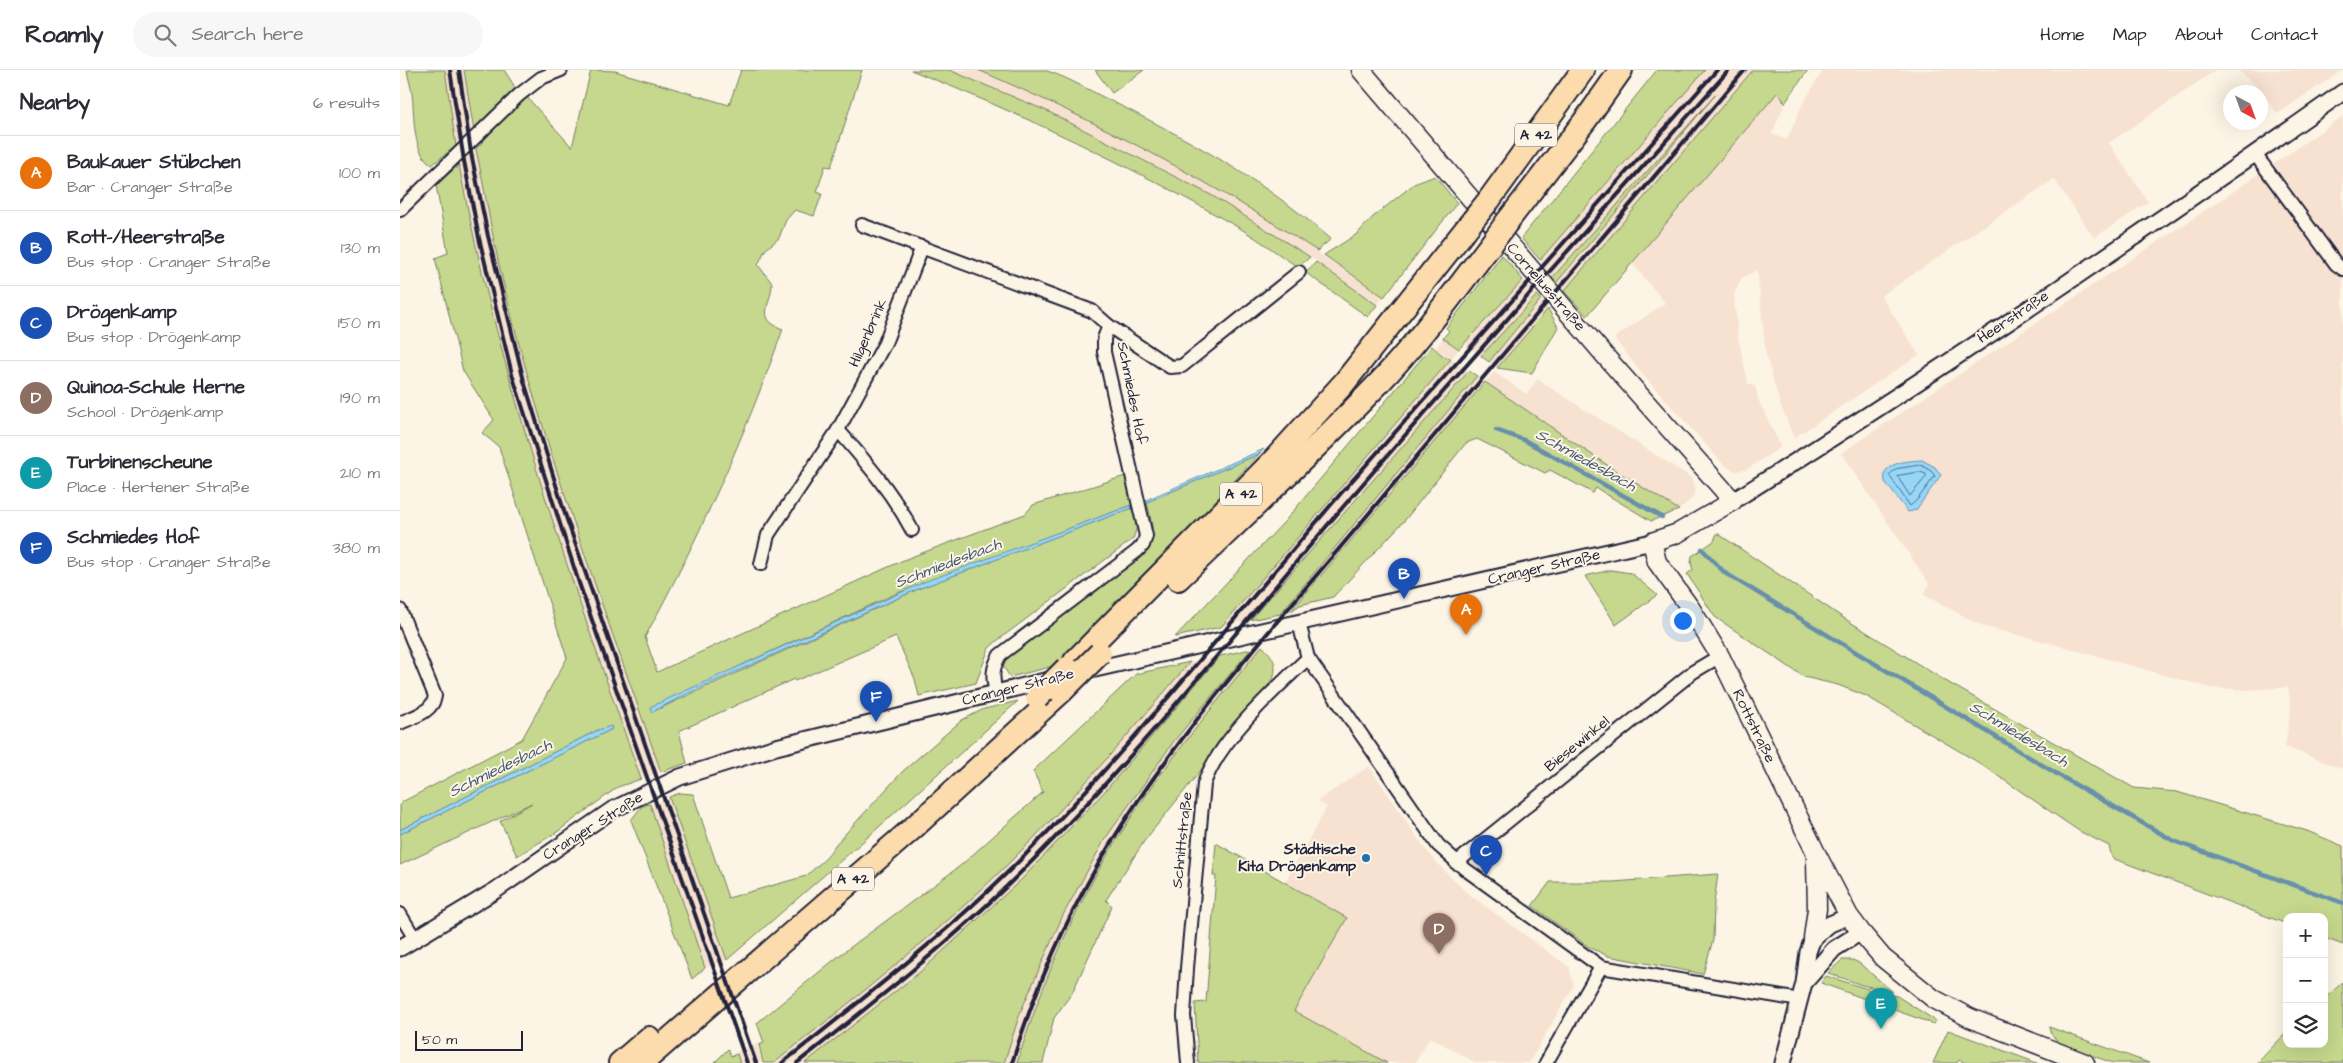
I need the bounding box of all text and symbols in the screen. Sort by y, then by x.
search box [133,12,483,57]
text: Roamly [25,18,103,52]
icon: search [151,21,179,49]
text: Search here [191,21,304,48]
text: Home [2040,22,2085,47]
text: Map [2113,22,2147,47]
text: About [2175,22,2223,47]
text: Contact [2251,22,2318,47]
north arrow [2223,85,2268,130]
text: Nearby [20,88,90,117]
text: 6 results [313,92,380,114]
road number: A 42 [1515,124,1557,146]
text: Baukauer Stübchen [67,149,241,176]
text: A [31,162,41,184]
text: 100 m [339,162,380,184]
text: Bar · Cranger Straße [67,176,233,198]
text: Rott-/Heerstraße [67,224,225,251]
text: B [30,237,42,259]
text: 130 m [341,237,380,259]
street label: Corneliusstraße [1502,238,1590,336]
text: Bus stop · Cranger Straße [67,251,271,273]
street label: Heerstraße [1973,285,2053,349]
street label: Hilgenbrink [844,295,893,371]
text: Drögenkamp [67,299,177,326]
text: C [30,312,42,334]
text: 150 m [338,312,380,334]
text: Bus stop · Drögenkamp [67,326,241,348]
street label: Schmiedes Hof [1112,340,1152,446]
text: Quinoa-Schule Herne [67,374,245,401]
text: D [31,387,41,409]
text: 190 m [340,387,380,409]
text: School · Drögenkamp [67,401,223,423]
water label: Schmiedesbach [1532,423,1641,497]
text: Turbinenscheune [67,449,212,476]
text: E [31,462,41,484]
text: 210 m [340,462,380,484]
text: Place · Hertener Straße [67,476,250,498]
road number: A 42 [1220,482,1262,506]
text: Schmiedes Hof [67,524,199,551]
water label: Schmiedesbach [892,532,1005,593]
text: F [30,537,42,559]
text: 380 m [333,537,380,559]
street label: Cranger Straße [1486,544,1602,591]
text: Bus stop · Cranger Straße [67,551,271,573]
pin: B [1388,558,1420,599]
pin: A [1450,594,1482,635]
your location [1670,608,1696,634]
street label: Cranger Straße [960,663,1076,712]
pin: F [860,681,892,722]
street label: Rottstraße [1727,686,1781,766]
water label: Schmiedesbach [1965,696,2074,773]
street label: Biesewinkel [1540,711,1614,777]
water label: Schmiedesbach [445,733,556,802]
street label: Cranger Straße [539,787,648,866]
street label: Schnittstraße [1167,791,1197,889]
pin: C [1470,835,1502,876]
place label: Städtische Kita Drögenkamp [1238,839,1357,879]
marker: Städtische Kita Drögenkamp [1360,852,1372,864]
road number: A 42 [832,868,874,891]
pin: D [1423,913,1455,954]
map controls [2283,913,2328,1048]
button: + [2283,913,2328,958]
button: − [2283,958,2328,1003]
pin: E [1865,988,1897,1029]
button: layers [2283,1003,2328,1048]
scale bar [415,1028,522,1051]
text: 50 m [422,1030,457,1050]

